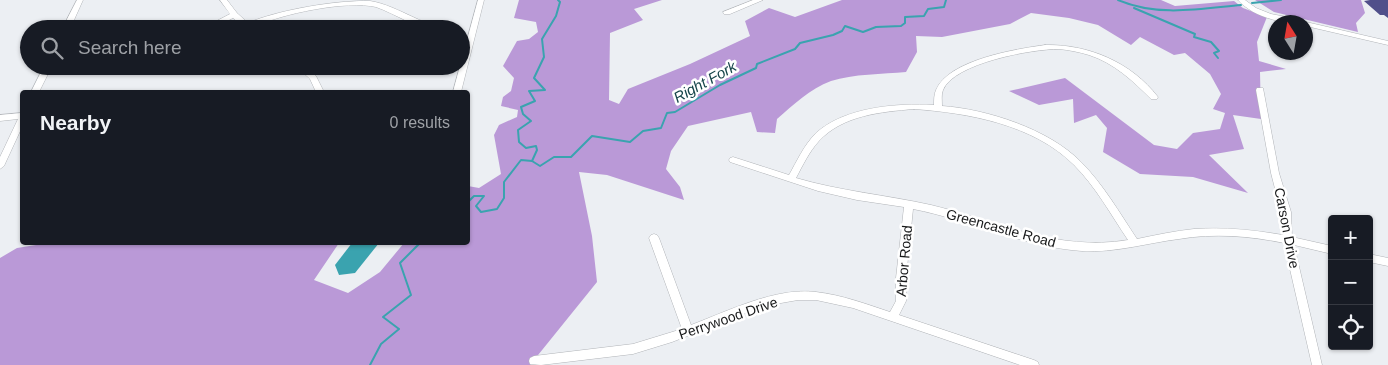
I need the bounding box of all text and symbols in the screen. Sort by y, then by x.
north arrow [1268,15,1313,60]
search box [20,20,470,75]
icon: search [38,34,66,62]
text: Search here [78,37,182,58]
water label: Right Fork [670,57,740,106]
text: Nearby [40,111,111,134]
text: 0 results [390,114,450,131]
street label: Carson Drive [1271,186,1303,270]
street label: Greencastle Road [944,206,1058,250]
map controls [1328,215,1373,350]
button: + [1328,215,1373,260]
street label: Arbor Road [893,225,915,297]
button: − [1328,260,1373,305]
street label: Perrywood Drive [676,294,780,342]
button: locate [1328,305,1373,350]

